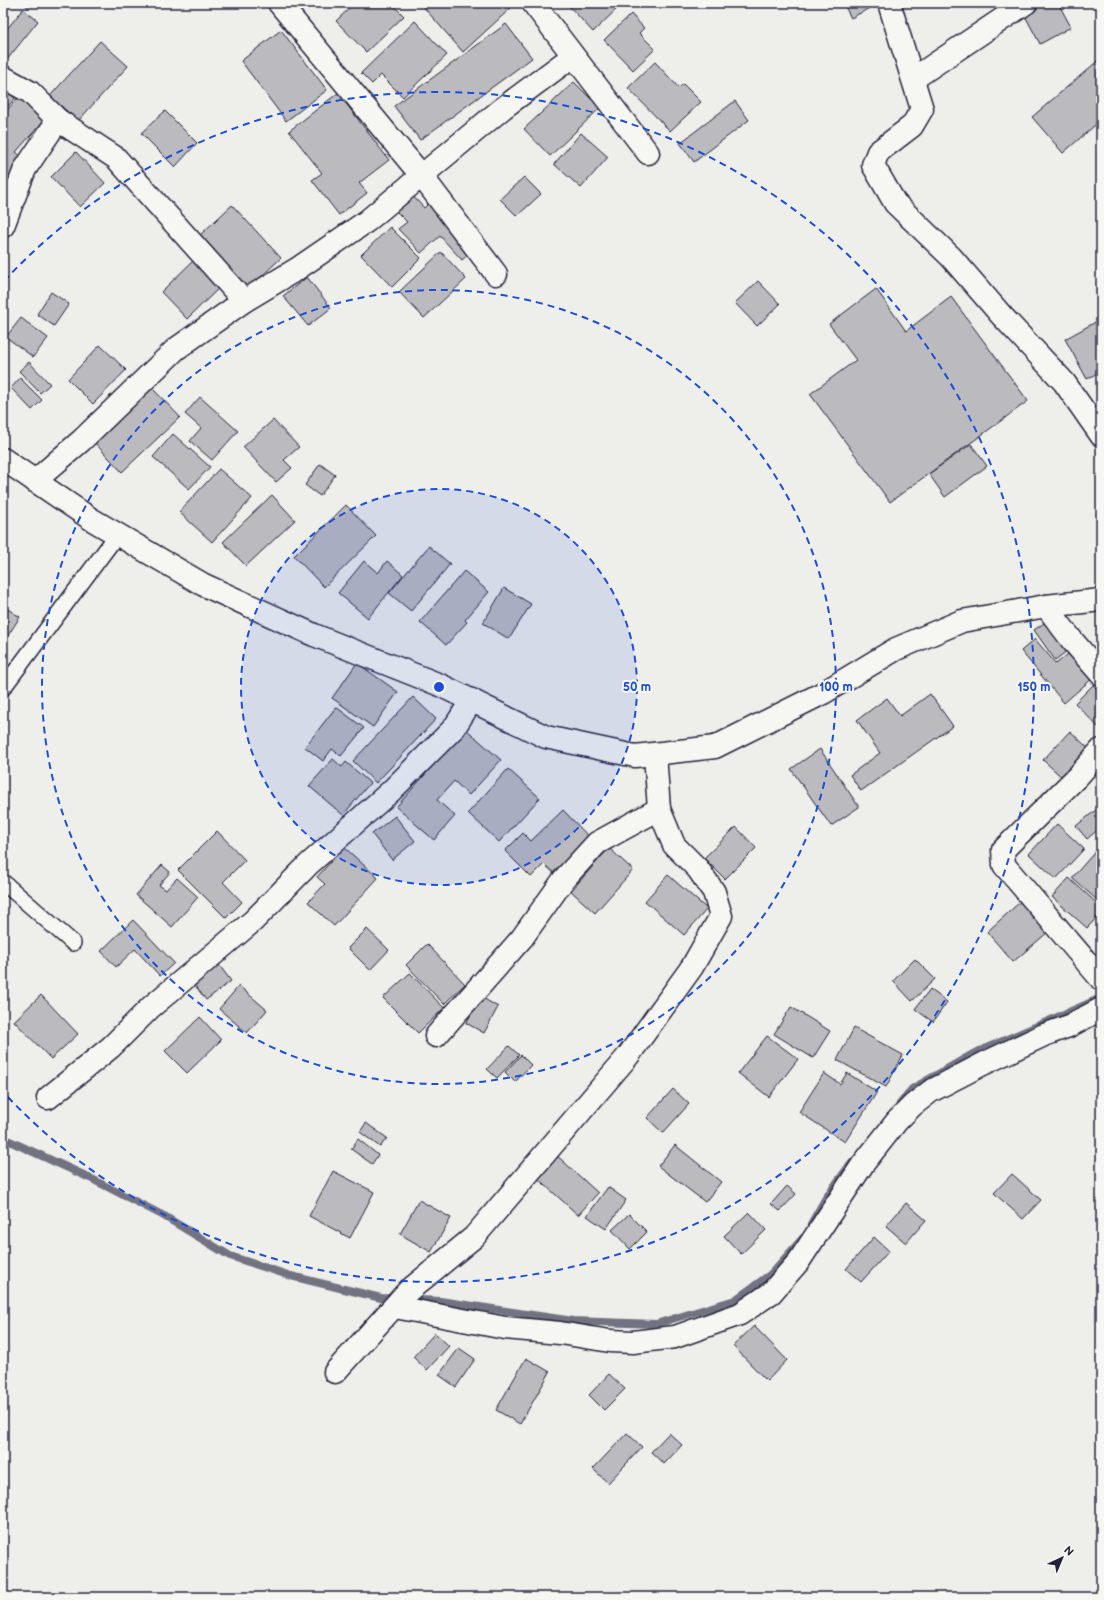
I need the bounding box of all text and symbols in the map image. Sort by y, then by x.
centre of rings [432,680,446,694]
text: 50 m [623,680,651,695]
text: 100 m [819,680,853,695]
text: 150 m [1018,680,1050,695]
north arrow [1042,1538,1082,1578]
text: N [1061,1544,1076,1559]

